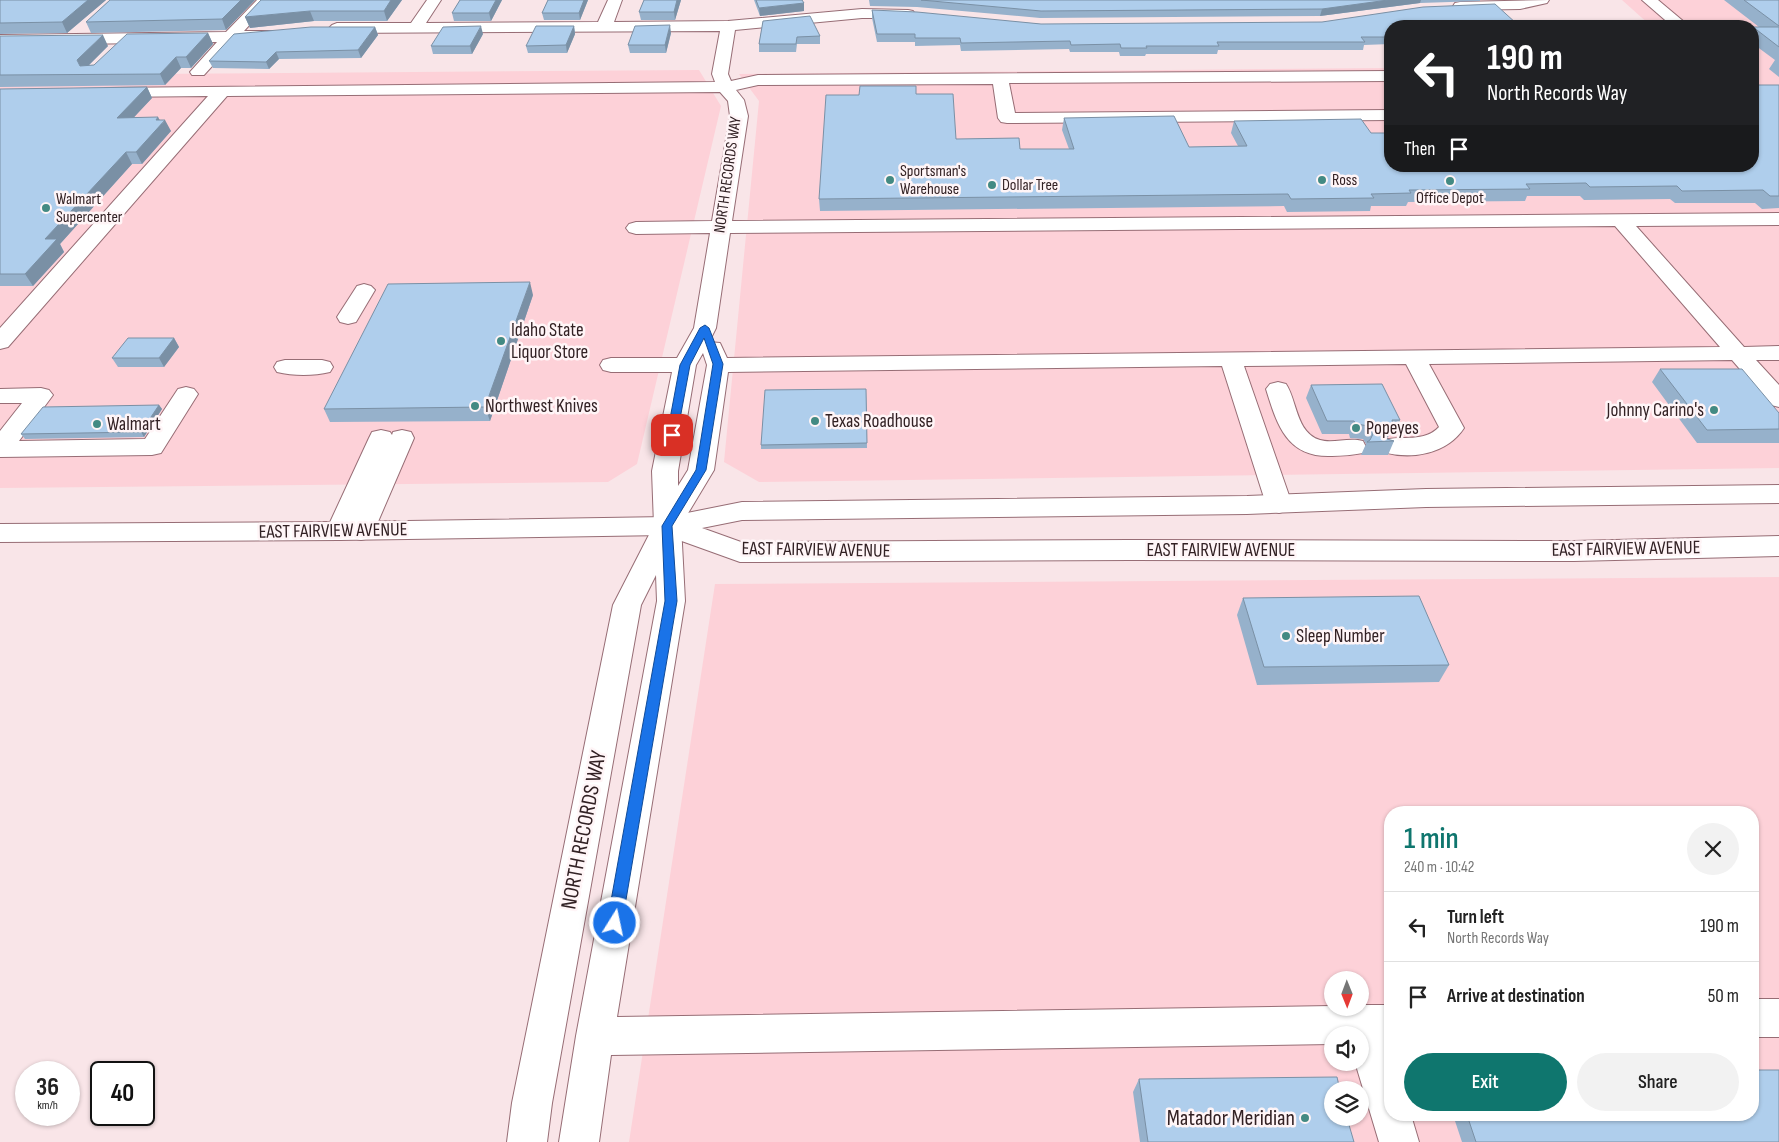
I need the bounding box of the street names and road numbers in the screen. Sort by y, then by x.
street label: NORTH RECORDS WAY [710,115,746,234]
street label: EAST FAIRVIEW AVENUE [258,518,408,544]
street label: EAST FAIRVIEW AVENUE [1551,536,1701,562]
street label: EAST FAIRVIEW AVENUE [741,537,891,563]
street label: EAST FAIRVIEW AVENUE [1147,539,1295,562]
street label: NORTH RECORDS WAY [555,748,613,912]

